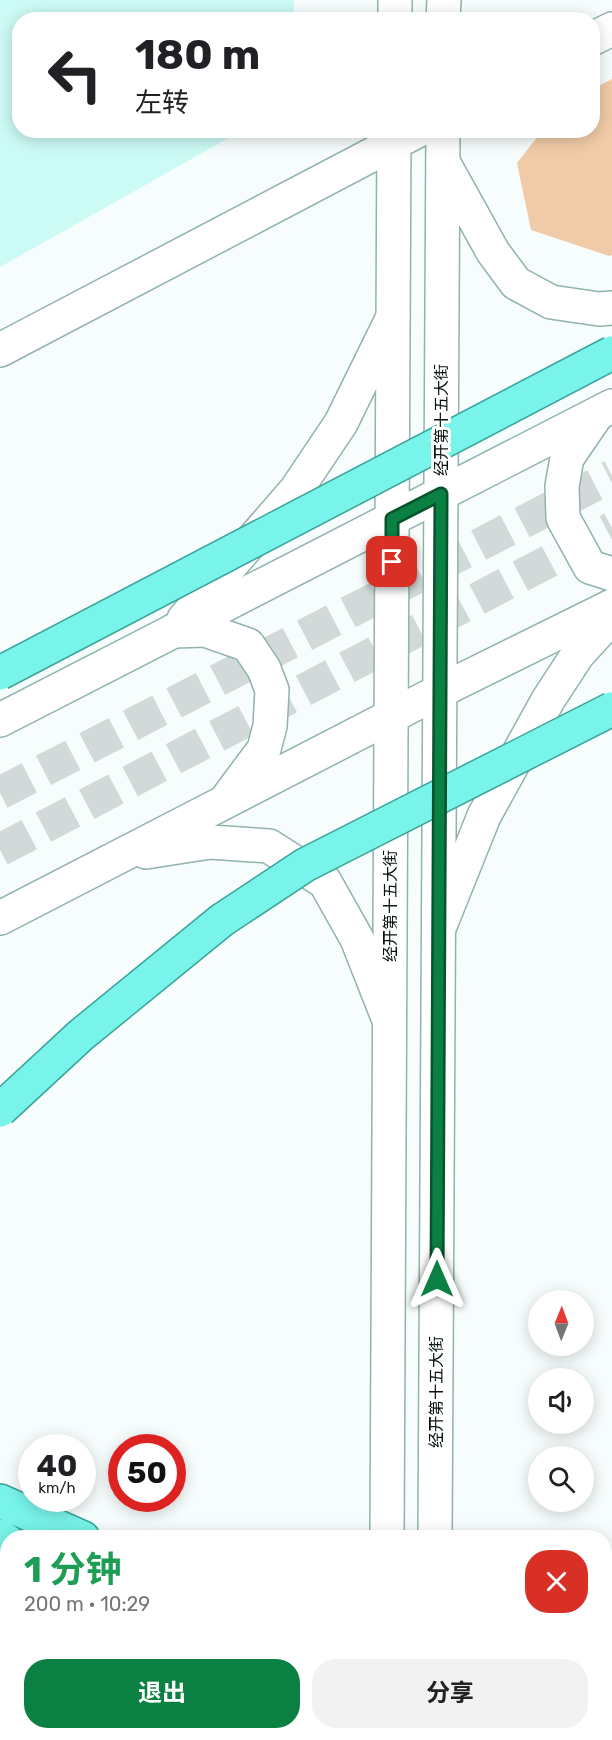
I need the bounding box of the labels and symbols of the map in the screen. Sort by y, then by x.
street label: 经开第十五大街 [432,364,451,476]
pin [366,536,417,587]
street label: 经开第十五大街 [381,850,400,962]
position arrow [405,1247,469,1311]
north arrow [528,1290,594,1356]
street label: 经开第十五大街 [427,1336,446,1448]
speed limit sign: 50 [108,1434,186,1512]

